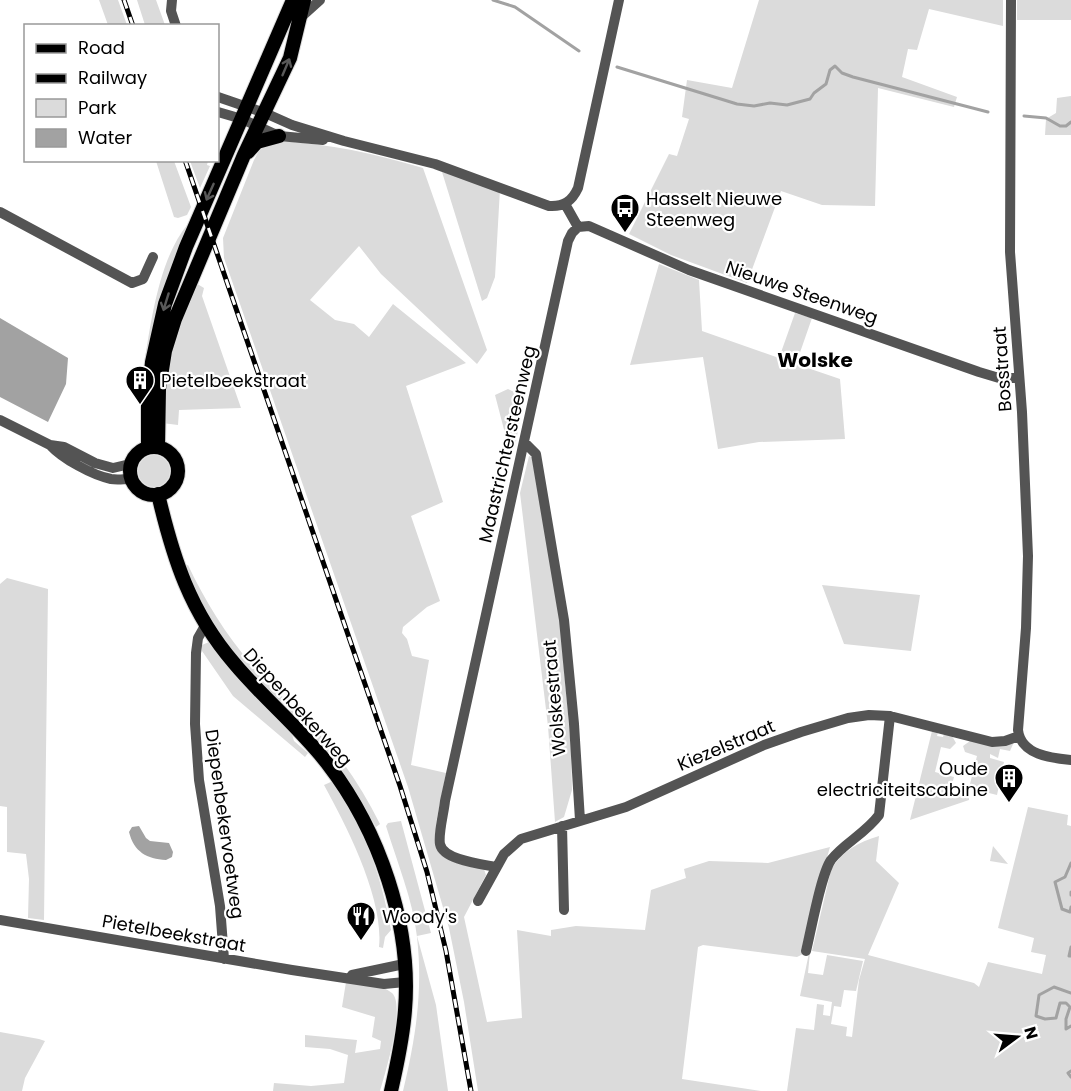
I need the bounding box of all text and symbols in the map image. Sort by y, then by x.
legend [24,24,219,162]
text: Road [78,35,125,60]
one-way arrow [281,58,292,76]
text: Railway [78,65,147,90]
text: Park [78,95,117,120]
text: Water [78,125,132,150]
one-way arrow [204,182,216,200]
place label: Hasselt Nieuwe Steenweg [646,186,782,232]
bus stop icon: Hasselt Nieuwe Steenweg [609,192,641,234]
street label: Nieuwe Steenweg [723,254,881,330]
one-way arrow [160,292,171,311]
street label: Bosstraat [987,325,1017,413]
street label: Maastrichtersteenweg [472,343,542,545]
district label: Wolske [777,346,853,374]
building icon: Pietelbeekstraat [124,364,156,406]
place label: Pietelbeekstraat [161,368,306,393]
street label: Wolskestraat [536,639,572,757]
street label: Diepenbekerweg [238,642,358,772]
street label: Kiezelstraat [673,713,779,777]
street label: Diepenbekervoetweg [199,728,251,920]
place label: Oude electriciteitscabine [817,756,988,802]
building icon: Oude electriciteitscabine [993,762,1025,804]
restaurant icon: Woody's [345,900,377,942]
place label: Woody's [382,904,457,929]
street label: Pietelbeekstraat [100,908,248,958]
north arrow [987,1007,1047,1067]
text: N [1018,1024,1044,1042]

